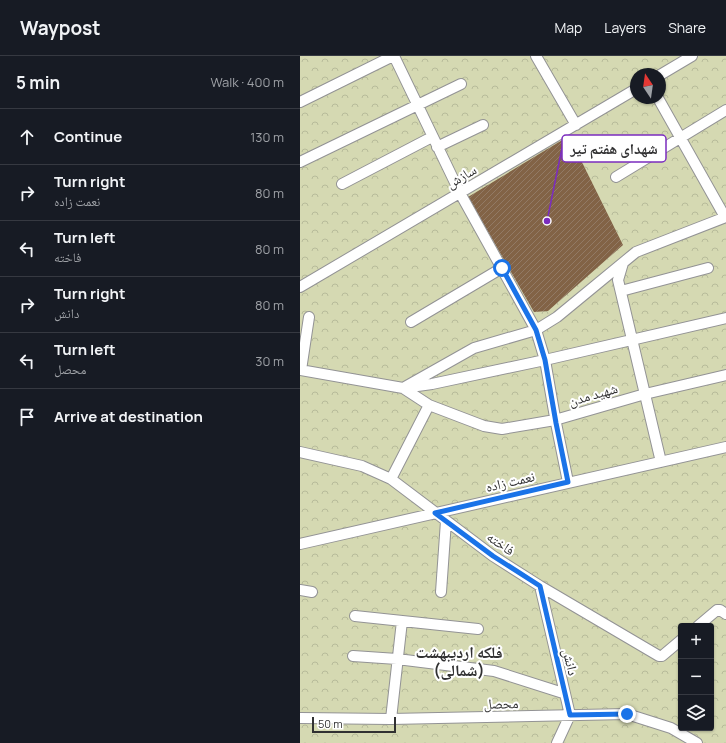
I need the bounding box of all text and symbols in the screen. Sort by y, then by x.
text: Waypost [20,15,100,41]
text: Map [554,18,582,37]
text: Layers [604,18,646,37]
text: Share [668,18,706,37]
north arrow [630,68,666,104]
text: 5 min [16,71,60,94]
text: Walk · 400 m [210,73,284,91]
icon: ahead [16,126,38,148]
text: Continue [54,126,122,147]
text: 130 m [250,128,284,146]
callout: شهدای هفتم تیر [562,135,666,162]
text: شهدای هفتم تیر [569,138,658,159]
street label: سازش [442,160,480,192]
text: Turn right [54,171,125,192]
icon: right [16,182,38,204]
text: 80 m [255,184,284,202]
text: نعمت زاده [54,192,100,210]
text: Turn left [54,227,116,248]
icon: left [16,238,38,260]
text: 80 m [255,240,284,258]
text: فاخته [54,248,82,266]
route start [493,259,511,277]
text: Turn right [54,283,125,304]
icon: right [16,294,38,316]
text: 80 m [255,296,284,314]
text: دانش [54,304,79,322]
text: Turn left [54,339,116,360]
icon: left [16,350,38,372]
text: 30 m [255,352,284,370]
text: محصل [54,360,86,378]
street label: شهید مدن [566,378,620,410]
icon: arrive [16,406,38,428]
text: Arrive at destination [54,406,203,427]
street label: نعمت زاده [484,466,537,496]
street label: فاخته [483,527,519,559]
map controls [678,623,714,731]
button: + [678,623,714,659]
district label: فلکه اردیبهشت (شمالی) [415,641,503,681]
street label: دانش [559,647,583,678]
button: − [678,659,714,695]
street label: محصل [483,693,519,713]
button: layers [678,695,714,731]
route end [618,705,636,723]
scale bar [312,715,396,734]
text: 50 m [318,716,343,731]

